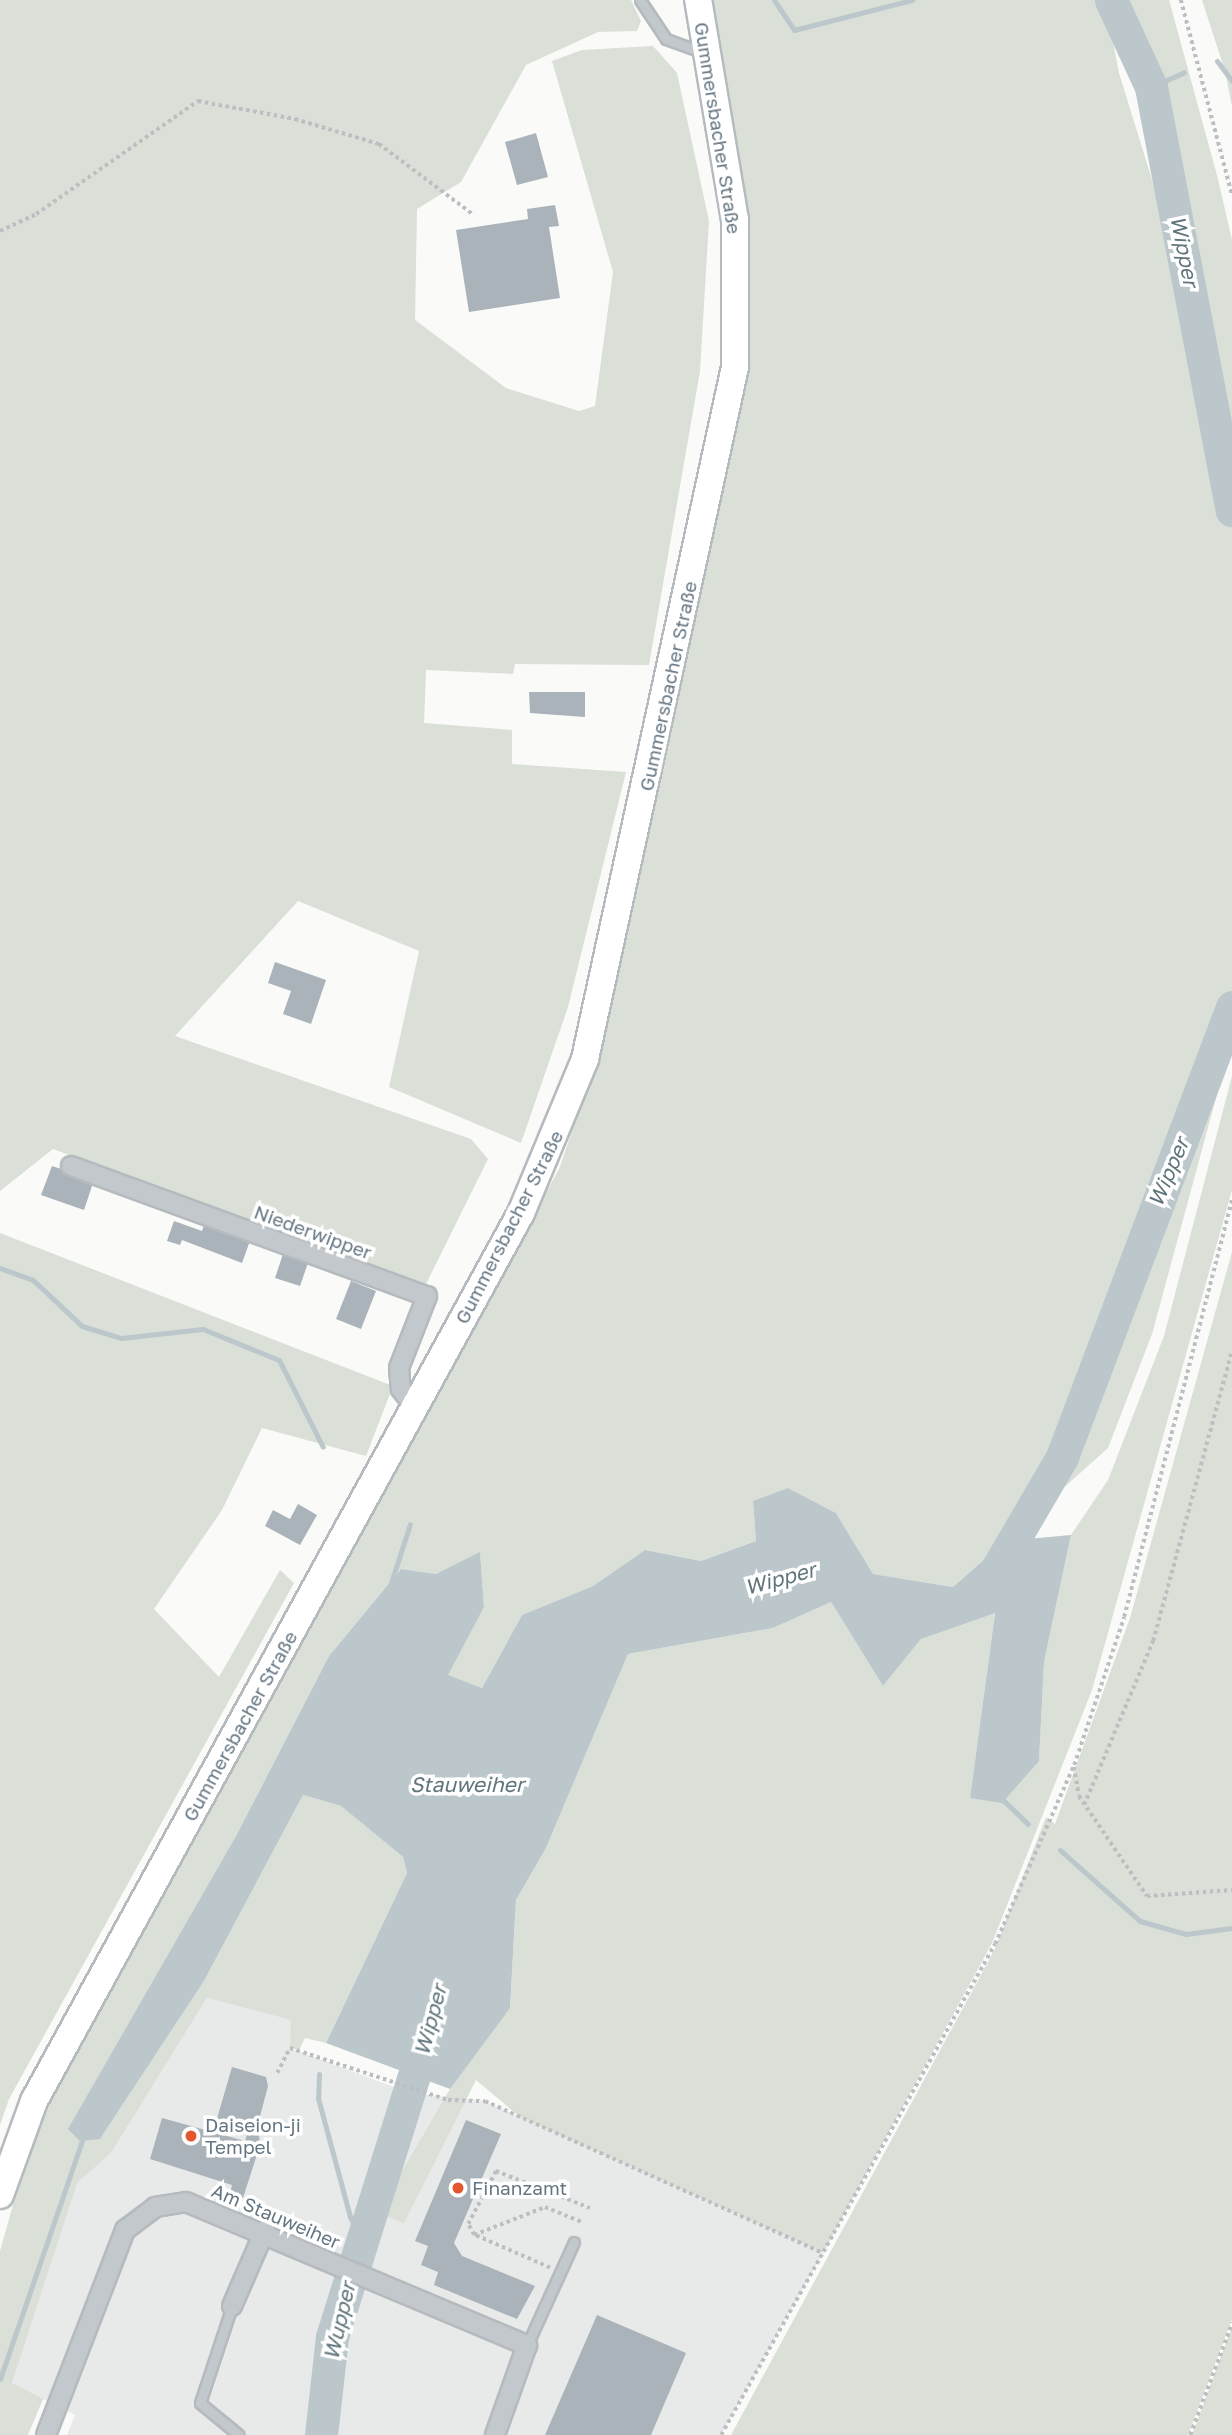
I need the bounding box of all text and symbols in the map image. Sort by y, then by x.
street label: Gummersbacher Straße [690,21,746,235]
water label: Wipper [1166,213,1204,289]
street label: Gummersbacher Straße [635,579,701,793]
street label: Gummersbacher Straße [450,1126,568,1328]
water label: Wipper [1142,1134,1194,1210]
street label: Niederwipper [251,1200,375,1264]
water label: Wipper [742,1557,818,1599]
street label: Gummersbacher Straße [178,1627,302,1825]
water label: Stauweiher [410,1771,524,1797]
water label: Wipper [409,1982,451,2058]
place label: Daiseion-ji Tempel [205,2114,301,2158]
marker: Daiseion-ji Tempel [183,2128,199,2144]
place label: Finanzamt [472,2177,567,2199]
street label: Am Stauweiher [208,2179,344,2253]
marker: Finanzamt [450,2180,466,2196]
water label: Wupper [318,2280,360,2362]

